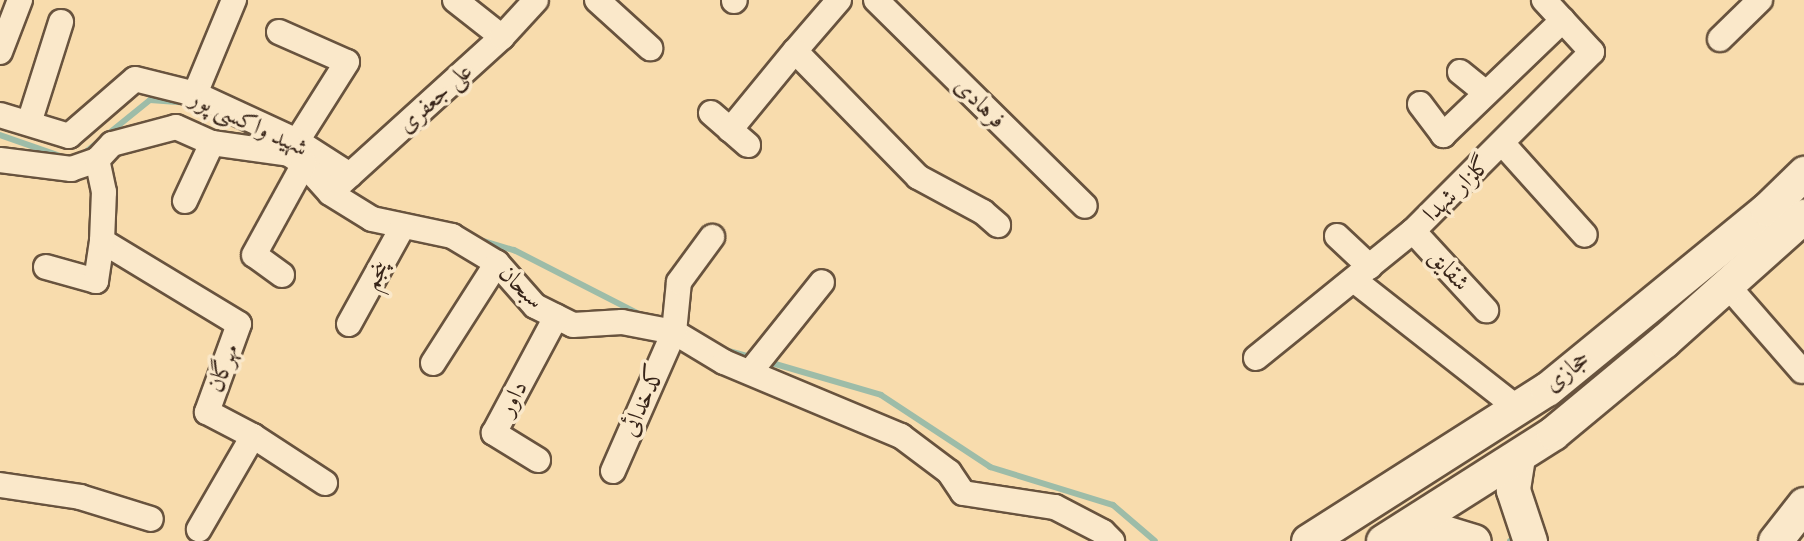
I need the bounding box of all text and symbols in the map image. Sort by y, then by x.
street label: علی جعفری [392,57,478,139]
street label: فرهادی [948,71,1012,135]
street label: شهید واکسی پور [186,83,312,163]
street label: گلزار شهدا [1417,150,1497,228]
street label: شقایق [1422,243,1476,297]
street label: پنجم [356,255,396,295]
street label: سبحان [492,259,550,315]
street label: مهرگان [201,340,245,396]
street label: حجازی [1538,344,1596,398]
street label: کدخدائی [615,361,671,441]
street label: داور [492,376,534,420]

